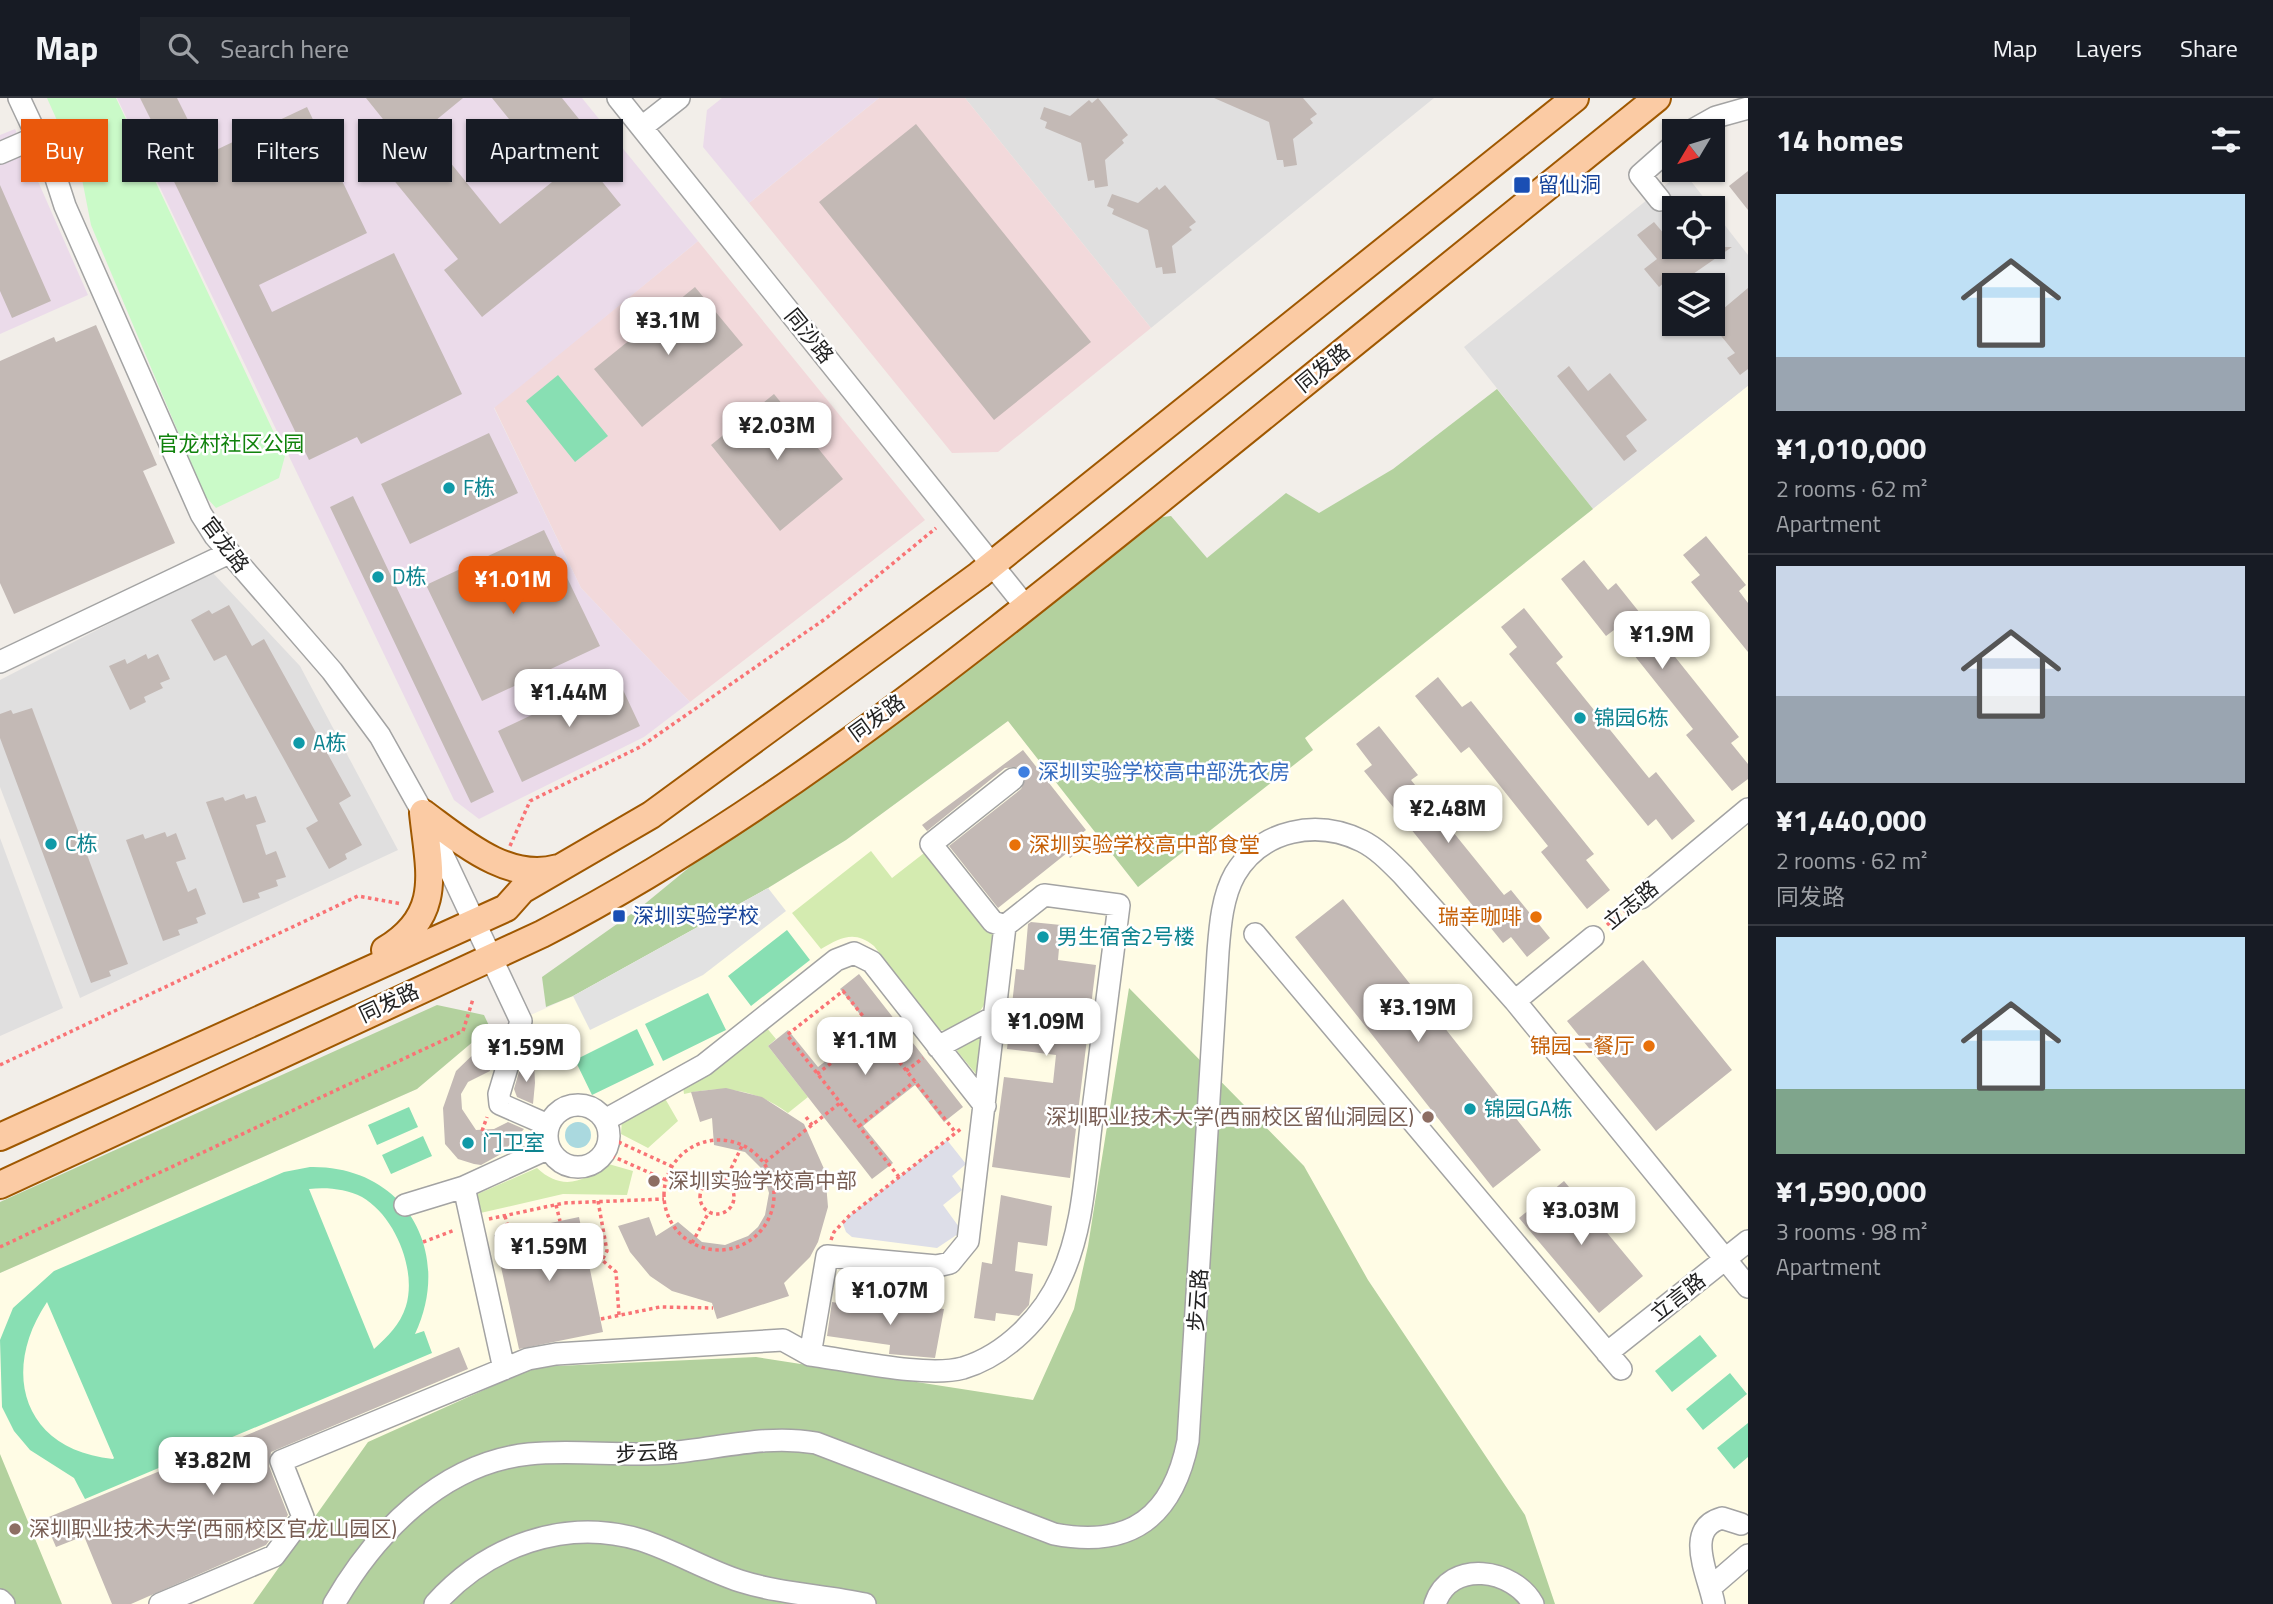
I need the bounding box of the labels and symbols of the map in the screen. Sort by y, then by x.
north arrow [1662,119,1726,182]
place label: 留仙洞 [1538,168,1601,200]
marker: 留仙洞 [1512,175,1532,195]
pin: ¥3.1M [619,298,717,357]
street label: 同沙路 [778,301,842,370]
street label: 同发路 [1288,335,1357,399]
pin: ¥2.03M [720,402,834,462]
park label: 官龙村社区公园 [158,427,305,459]
place label: F栋 [463,471,495,503]
marker: F栋 [441,480,457,496]
street label: 官龙路 [194,510,258,579]
pin: ¥1.01M [456,556,570,616]
place label: D栋 [392,560,427,592]
marker: D栋 [370,569,386,585]
pin: ¥1.9M [1613,612,1711,671]
pin: ¥1.44M [512,670,626,729]
street label: 同发路 [842,686,911,749]
place label: 锦园6栋 [1594,701,1669,733]
marker: 锦园6栋 [1572,710,1588,726]
place label: A栋 [313,726,347,758]
marker: A栋 [291,735,307,751]
place label: 深圳实验学校高中部洗衣房 [1038,755,1290,787]
marker: 深圳实验学校高中部洗衣房 [1016,764,1032,780]
pin: ¥2.48M [1391,786,1505,845]
place label: C栋 [65,827,97,859]
place label: 深圳实验学校高中部食堂 [1029,828,1260,860]
marker: C栋 [43,836,59,852]
marker: 深圳实验学校高中部食堂 [1007,837,1023,853]
street label: 立志路 [1596,872,1665,936]
place label: 深圳实验学校 [633,899,759,931]
place label: 瑞幸咖啡 [1438,900,1522,932]
marker: 深圳实验学校 [611,908,627,924]
marker: 瑞幸咖啡 [1528,909,1544,925]
place label: 男生宿舍2号楼 [1057,920,1195,952]
marker: 男生宿舍2号楼 [1035,929,1051,945]
street label: 同发路 [353,974,424,1030]
pin: ¥3.19M [1361,984,1475,1044]
pin: ¥1.09M [989,998,1103,1058]
pin: ¥1.1M [816,1018,914,1077]
pin: ¥1.59M [469,1024,583,1084]
place label: 锦园二餐厅 [1530,1029,1635,1061]
marker: 锦园二餐厅 [1641,1038,1657,1054]
place label: 锦园GA栋 [1484,1092,1572,1124]
place label: 深圳职业技术大学(西丽校区留仙洞园区) [1046,1100,1414,1132]
marker: 锦园GA栋 [1462,1101,1478,1117]
marker: 深圳职业技术大学(西丽校区留仙洞园区) [1420,1109,1436,1125]
place label: 门卫室 [482,1126,545,1158]
marker: 门卫室 [460,1135,476,1151]
place label: 深圳实验学校高中部 [668,1164,857,1196]
marker: 深圳实验学校高中部 [646,1173,662,1189]
pin: ¥3.03M [1524,1188,1638,1247]
pin: ¥1.59M [492,1224,606,1283]
street label: 立言路 [1643,1264,1712,1328]
street label: 步云路 [1179,1267,1215,1332]
pin: ¥1.07M [833,1268,947,1327]
street label: 步云路 [615,1434,679,1470]
pin: ¥3.82M [156,1438,270,1497]
place label: 深圳职业技术大学(西丽校区官龙山园区) [29,1512,397,1544]
marker: 深圳职业技术大学(西丽校区官龙山园区) [7,1521,23,1537]

